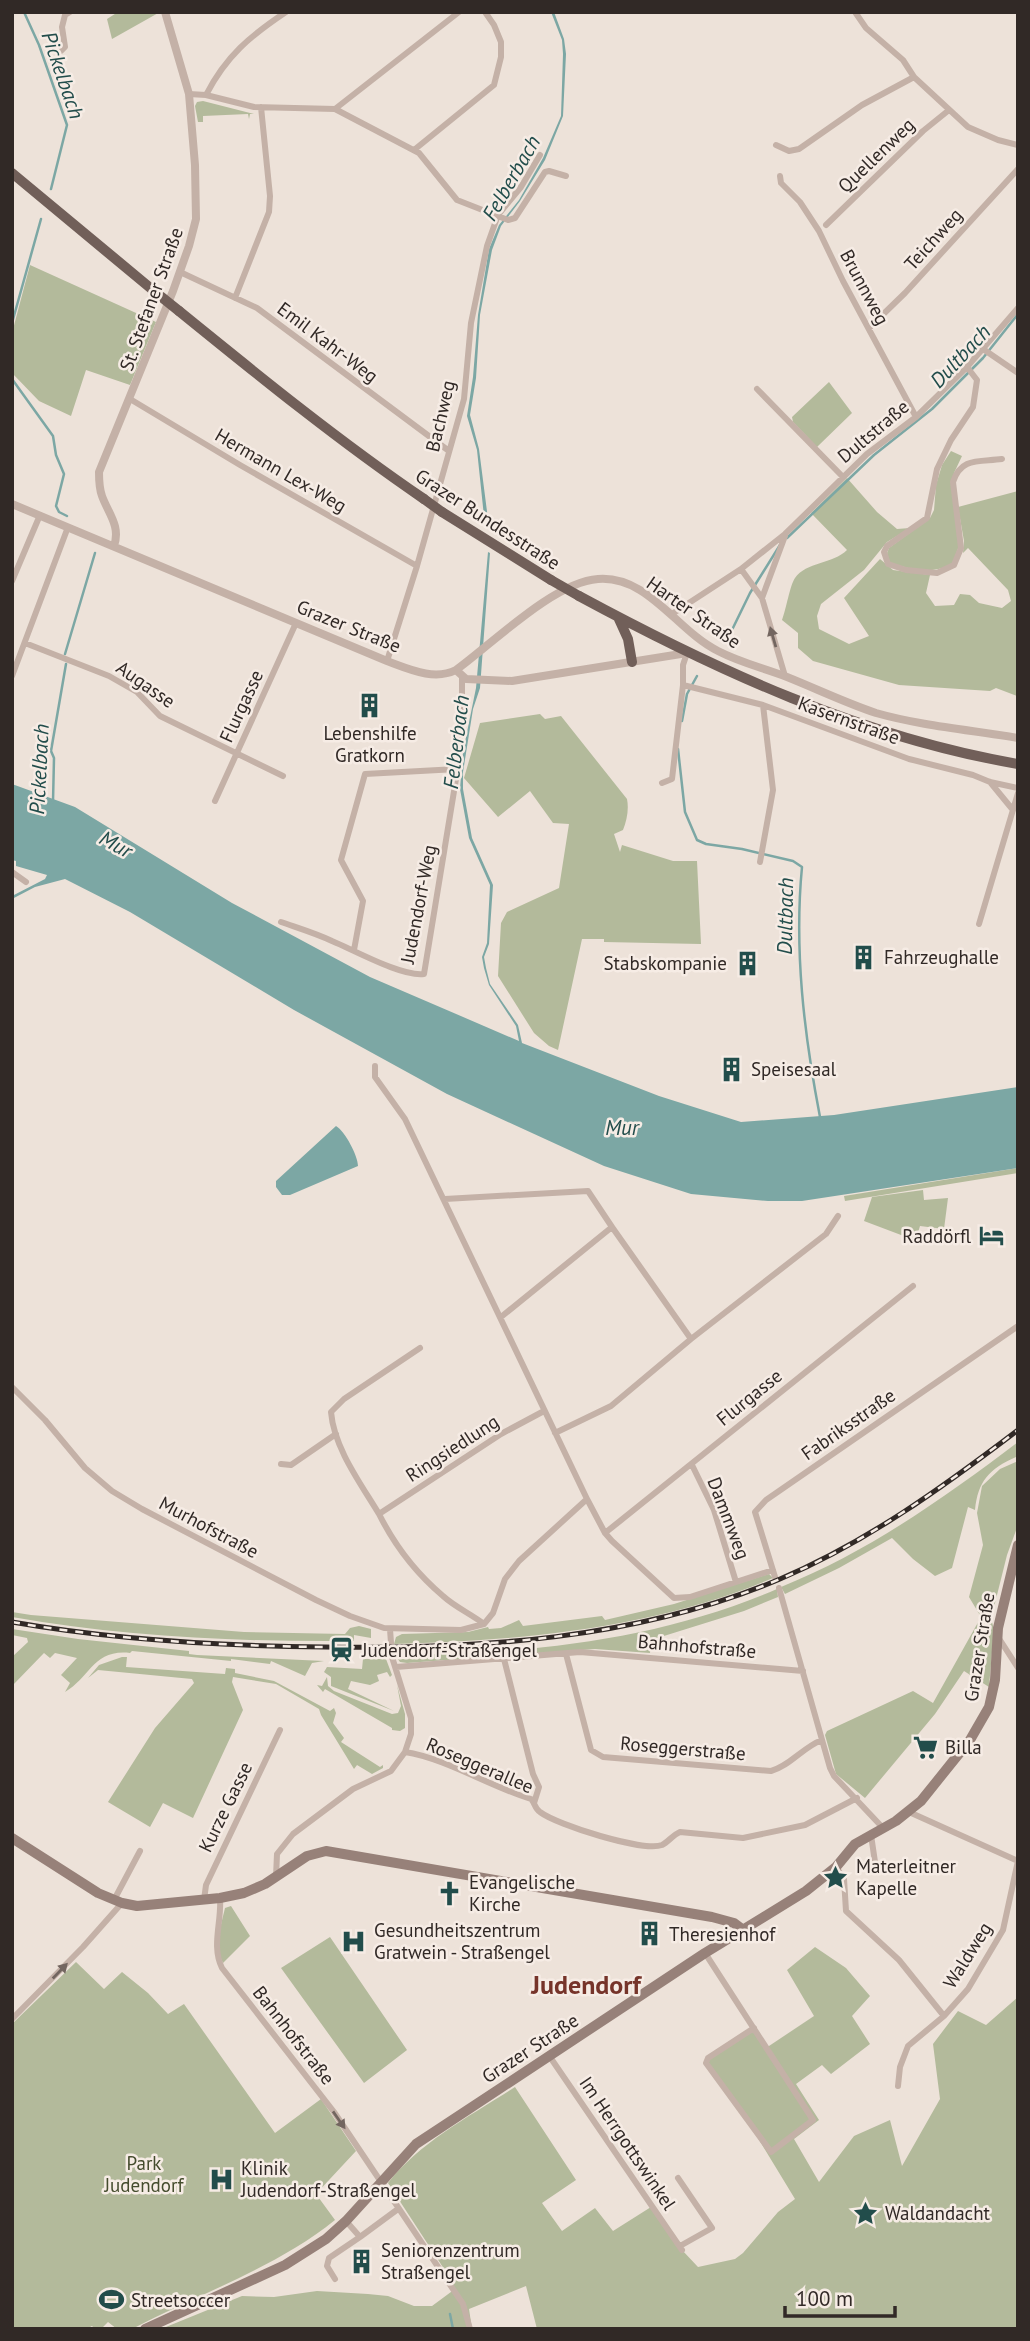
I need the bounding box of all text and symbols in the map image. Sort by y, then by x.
water label: Pickelbach [35,28,91,122]
street label: Quellenweg [833,113,919,197]
water label: Felberbach [476,130,546,226]
street label: Teichweg [899,203,967,275]
street label: St. Stefaner Straße [114,224,188,374]
street label: Brunnweg [835,245,895,329]
street label: Emil Kahr-Weg [273,296,383,388]
water label: Dultbach [924,319,996,393]
street label: Bachweg [420,378,460,454]
street label: Dultstraße [832,394,914,468]
street label: Hermann Lex-Weg [211,423,351,517]
street label: Grazer Bundesstraße [411,463,565,575]
street label: Harter Straße [642,571,746,653]
street label: Grazer Straße [293,594,405,658]
one-way arrow [767,626,778,648]
street label: Augasse [112,655,180,713]
street label: Flurgasse [214,666,268,746]
building icon: Lebenshilfe Gratkorn [356,691,384,719]
street label: Kasernstraße [795,691,903,749]
water label: Felberbach [437,694,475,790]
place label: Lebenshilfe Gratkorn [323,721,417,767]
water label: Pickelbach [23,723,55,815]
water label: Mur [95,824,139,865]
street label: Judendorf-Weg [395,843,441,966]
water label: Dultbach [771,877,799,955]
building icon: Fahrzeughalle [850,943,878,971]
place label: Fahrzeughalle [884,945,999,969]
building icon: Stabskompanie [733,949,761,977]
place label: Stabskompanie [603,951,727,975]
building icon: Speisesaal [717,1055,745,1083]
place label: Speisesaal [751,1057,837,1081]
water label: Mur [605,1114,641,1141]
hotel icon: Raddörfl [977,1222,1005,1250]
place label: Raddörfl [902,1224,971,1248]
street label: Flurgasse [711,1363,787,1431]
street label: Fabriksstraße [796,1383,900,1465]
street label: Ringsiedlung [401,1409,503,1487]
street label: Dammweg [702,1474,756,1562]
street label: Murhofstraße [155,1491,263,1563]
street label: Grazer Straße [959,1591,999,1703]
street label: Bahnhofstraße [637,1629,757,1663]
station icon: Judendorf-Straßengel [328,1636,356,1664]
place label: Judendorf-Straßengel [361,1638,537,1662]
street label: Roseggerstraße [619,1731,747,1765]
street label: Roseggerallee [423,1732,537,1798]
supermarket icon: Billa [911,1733,939,1761]
place label: Billa [945,1735,982,1759]
street label: Kurze Gasse [193,1758,257,1856]
place label: Materleitner Kapelle [856,1854,957,1900]
place icon: Materleitner Kapelle [822,1863,850,1891]
place label: Evangelische Kirche [469,1870,575,1916]
church icon: Evangelische Kirche [435,1879,463,1907]
street label: Waldweg [937,1917,997,1993]
place label: Gesundheitszentrum Gratwein - Straßengel [374,1918,550,1964]
building icon: Theresienhof [635,1920,663,1948]
place label: Theresienhof [669,1922,776,1946]
hospital icon: Gesundheitszentrum Gratwein - Straßengel [340,1927,368,1955]
one-way arrow [52,1963,68,1980]
district label: Judendorf [530,1968,642,2001]
street label: Bahnhofstraße [248,1981,340,2089]
street label: Grazer Straße [477,2008,583,2088]
street label: Im Herrgottswinkel [574,2072,682,2215]
one-way arrow [332,2111,346,2129]
park label: Park Judendorf [104,2151,184,2197]
place label: Klinik Judendorf-Straßengel [240,2156,416,2202]
hospital icon: Klinik Judendorf-Straßengel [207,2165,235,2193]
place icon: Waldandacht [851,2199,879,2227]
place label: Waldandacht [885,2201,991,2225]
place label: Seniorenzentrum Straßengel [381,2238,520,2284]
building icon: Seniorenzentrum Straßengel [347,2247,375,2275]
scale bar [785,2274,895,2318]
text: 100 m [796,2285,853,2312]
sports icon: Streetsoccer [97,2286,125,2314]
place label: Streetsoccer [131,2288,231,2312]

